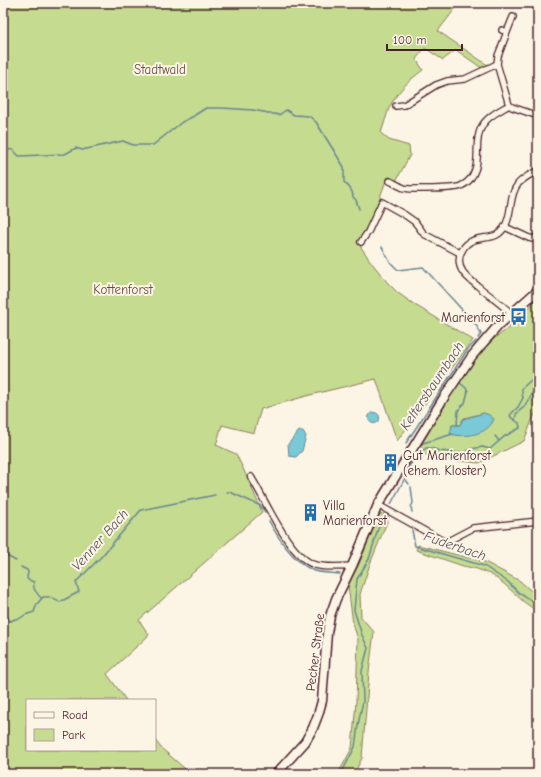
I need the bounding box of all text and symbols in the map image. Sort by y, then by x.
scale bar [387,26,462,52]
text: 100 m [393,33,426,47]
park label: Stadtwald [134,62,186,77]
park label: Kottenforst [93,282,154,297]
bus stop icon: Marienforst [508,307,528,327]
place label: Marienforst [441,310,506,325]
water label: Keltersbaumbach [396,338,468,434]
place label: Gut Marienforst (ehem. Kloster) [403,448,492,478]
building icon: Gut Marienforst (ehem. Kloster) [380,452,400,472]
place label: Villa Marienforst [323,498,388,528]
building icon: Villa Marienforst [300,502,320,522]
water label: Venner Bach [68,506,132,574]
water label: Fuderbach [422,527,488,565]
street label: Pecher Straße [303,612,327,692]
legend [26,699,156,751]
text: Road [62,708,88,722]
text: Park [62,728,85,742]

